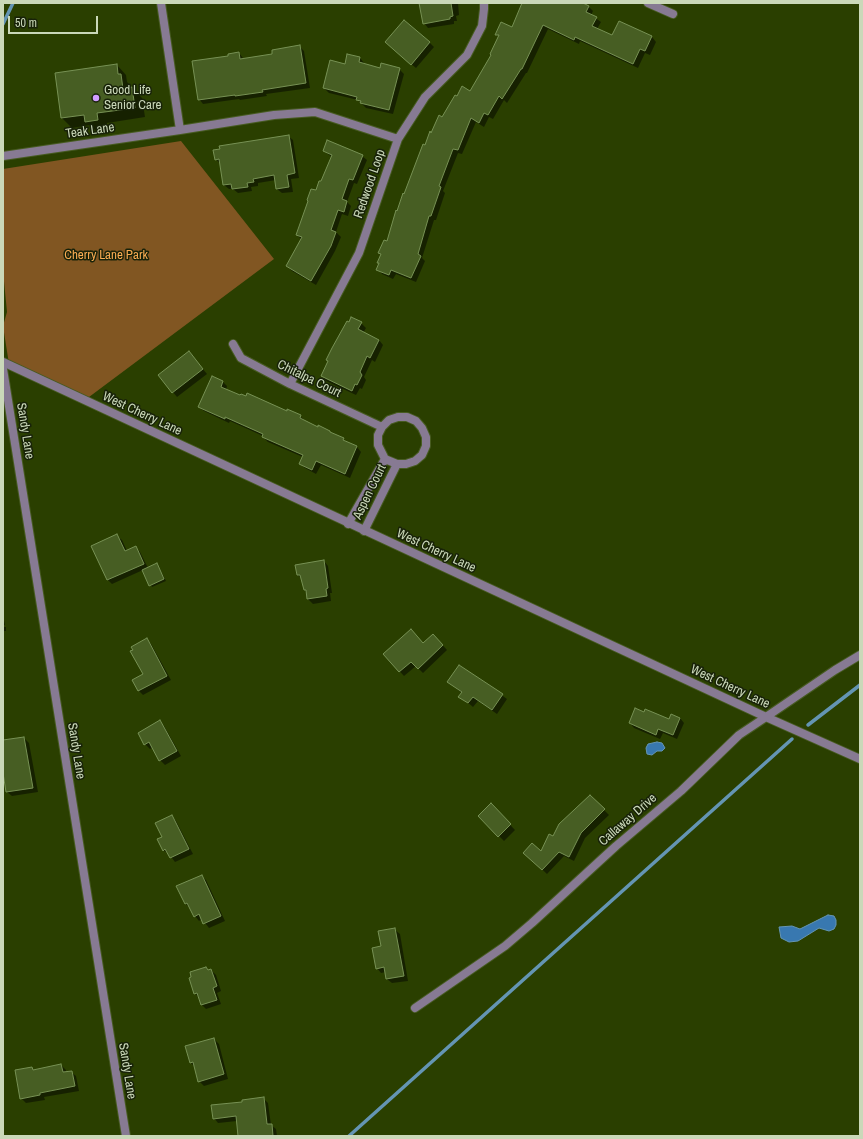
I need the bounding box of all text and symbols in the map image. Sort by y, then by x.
scale bar [10,8,100,34]
text: 50 m [15,15,37,31]
place label: Good Life Senior Care [104,83,161,114]
marker: Good Life Senior Care [91,93,101,103]
street label: Teak Lane [65,120,115,142]
street label: Redwood Loop [351,148,389,220]
park label: Cherry Lane Park [64,248,148,264]
street label: Chitalpa Court [275,357,343,401]
street label: West Cherry Lane [100,389,184,439]
street label: Sandy Lane [13,402,37,460]
street label: Aspen Court [350,462,390,522]
street label: West Cherry Lane [394,526,478,576]
street label: West Cherry Lane [688,662,772,712]
street label: Sandy Lane [64,722,88,780]
street label: Callaway Drive [596,791,660,849]
street label: Sandy Lane [115,1042,139,1100]

